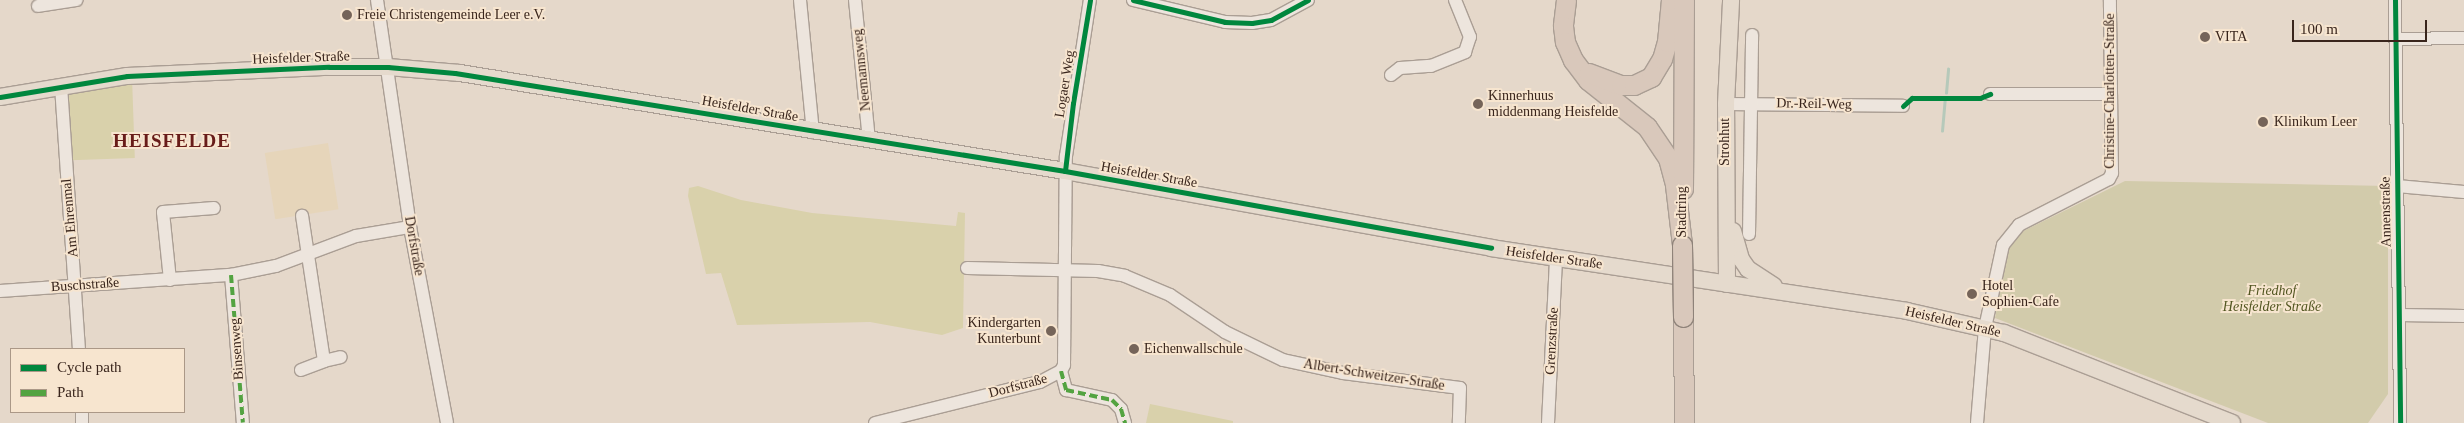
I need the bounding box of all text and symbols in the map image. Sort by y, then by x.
place label: Freie Christengemeinde Leer e.V. [357,7,545,23]
marker: Freie Christengemeinde Leer e.V. [341,9,353,21]
scale bar [2294,10,2429,42]
street label: Christine-Charlotten-Straße [2102,13,2118,169]
text: 100 m [2300,21,2338,37]
street label: Neemannsweg [849,28,875,112]
place label: VITA [2215,29,2247,45]
marker: VITA [2199,31,2211,43]
street label: Heisfelder Straße [252,48,350,68]
street label: Logaer Weg [1051,49,1079,119]
place label: Kinnerhuus middenmang Heisfelde [1488,88,1618,120]
street label: Heisfelder Straße [700,92,800,126]
street label: Dr.-Reil-Weg [1776,95,1852,113]
marker: Kinnerhuus middenmang Heisfelde [1472,98,1484,110]
place label: Klinikum Leer [2274,114,2357,130]
marker: Klinikum Leer [2256,115,2270,129]
street label: Strohhut [1717,118,1733,166]
district label: HEISFELDE [112,130,232,152]
street label: Heisfelder Straße [1099,158,1199,192]
street label: Annenstraße [2377,176,2395,248]
street label: Am Ehrenmal [58,178,82,258]
street label: Stadtring [1674,186,1690,238]
street label: Dorfstraße [401,215,427,277]
street label: Heisfelder Straße [1505,243,1603,273]
street label: Buschstraße [50,274,120,296]
place label: Hotel Sophien-Cafe [1982,278,2059,310]
park label: Friedhof Heisfelder Straße [2223,283,2321,316]
marker: Hotel Sophien-Cafe [1966,288,1978,300]
street label: Heisfelder Straße [1904,303,2002,341]
street label: Grenzstraße [1542,307,1562,375]
place label: Kindergarten Kunterbunt [967,315,1041,348]
street label: Binsenweg [226,317,248,381]
marker: Kindergarten Kunterbunt [1045,325,1057,337]
place label: Eichenwallschule [1144,341,1243,357]
marker: Eichenwallschule [1128,343,1140,355]
legend [10,348,185,413]
street label: Albert-Schweitzer-Straße [1302,356,1446,394]
text: Cycle path [57,359,122,375]
street label: Dorfstraße [987,370,1049,402]
text: Path [57,384,84,400]

